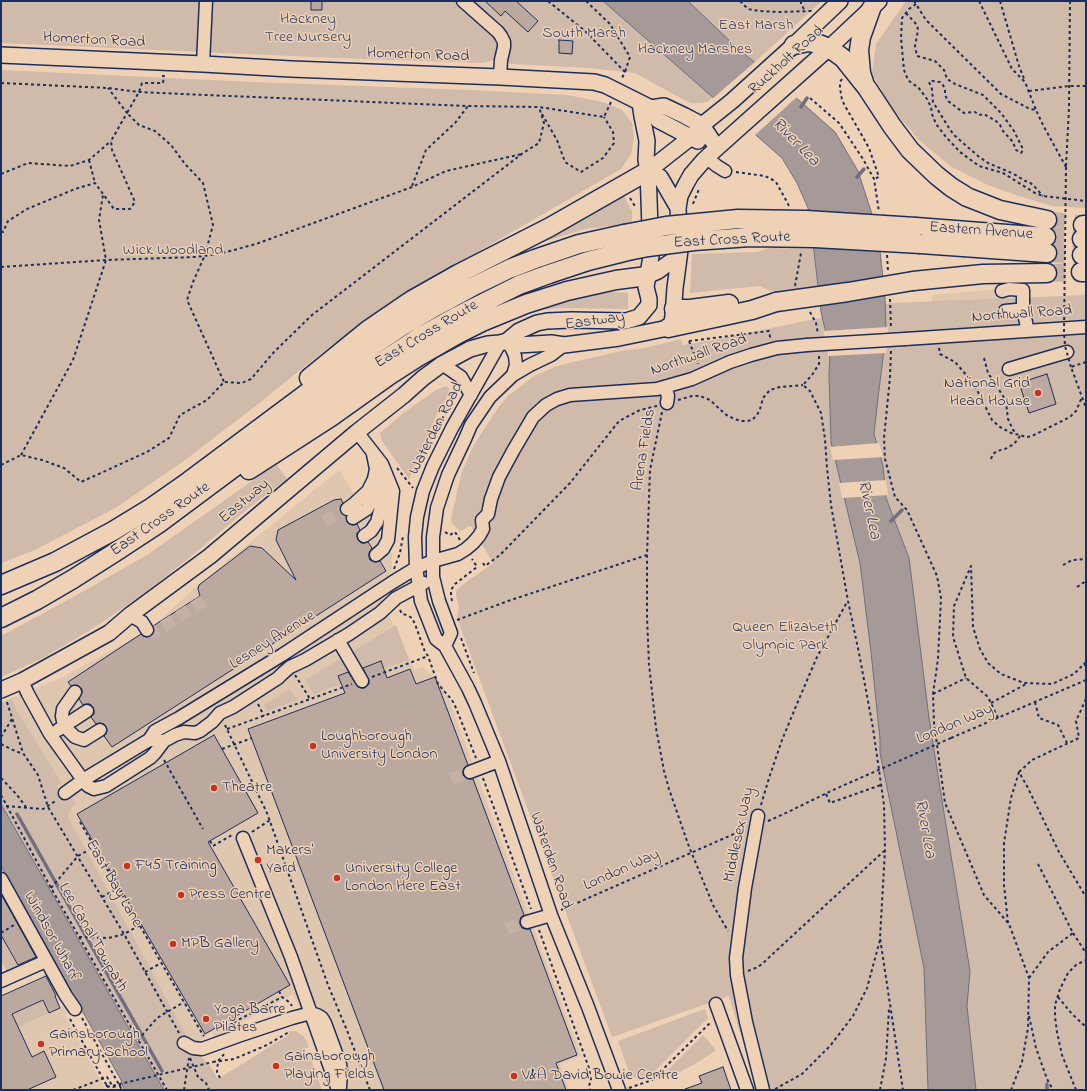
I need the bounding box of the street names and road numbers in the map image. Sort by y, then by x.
street label: Ruckholt Road [746,22,828,100]
street label: Homerton Road [42,29,146,53]
street label: Homerton Road [366,45,470,67]
street label: Eastern Avenue [929,219,1033,245]
street label: East Cross Route [673,228,791,254]
street label: East Cross Route [372,297,482,373]
street label: Northwall Road [971,302,1073,328]
street label: Eastway [564,308,626,336]
street label: Northwall Road [648,331,750,381]
street label: Waterden Road [405,379,469,479]
street label: Arena Fields [629,408,661,492]
street label: Eastway [216,475,274,529]
street label: East Cross Route [108,479,214,561]
street label: Lesney Avenue [227,607,319,675]
street label: London Way [914,700,996,750]
street label: Middlesex Way [721,786,759,884]
street label: Waterden Road [524,810,576,912]
street label: East Bay Lane [80,837,146,931]
street label: London Way [581,846,663,896]
street label: Lee Canal Towpath [53,880,131,996]
street label: Windsor Wharf [19,889,83,985]

